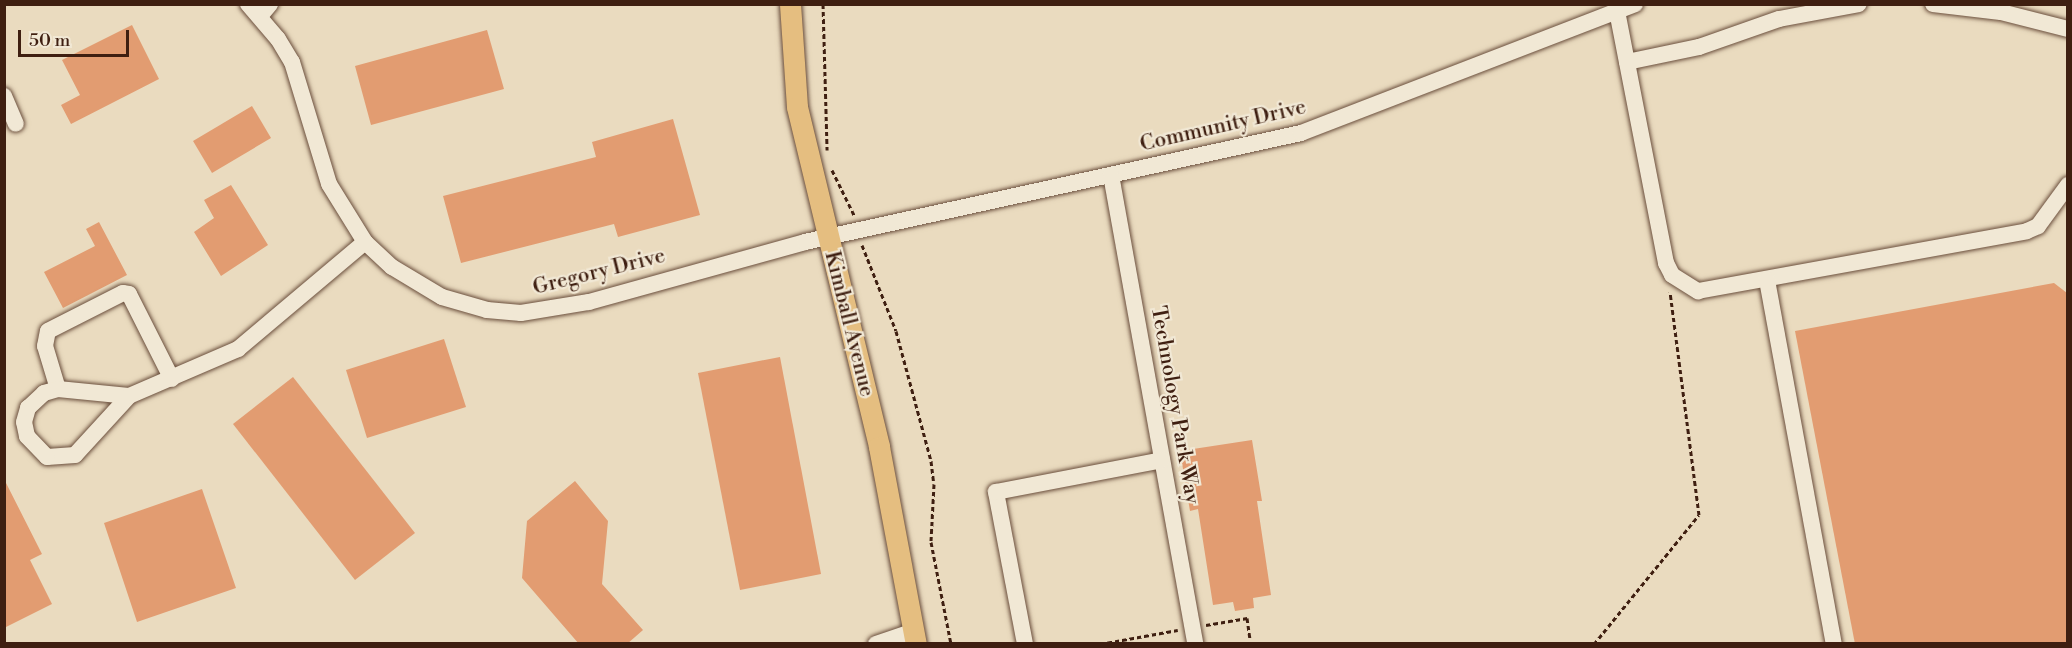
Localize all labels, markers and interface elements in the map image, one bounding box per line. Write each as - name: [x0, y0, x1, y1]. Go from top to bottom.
- scale bar: [21, 18, 132, 56]
- text: 50 m: [29, 29, 70, 52]
- street label: Community Drive: [1138, 95, 1308, 157]
- street label: Gregory Drive: [530, 243, 668, 301]
- street label: Kimball Avenue: [819, 249, 879, 399]
- street label: Technology Park Way: [1145, 304, 1205, 506]

